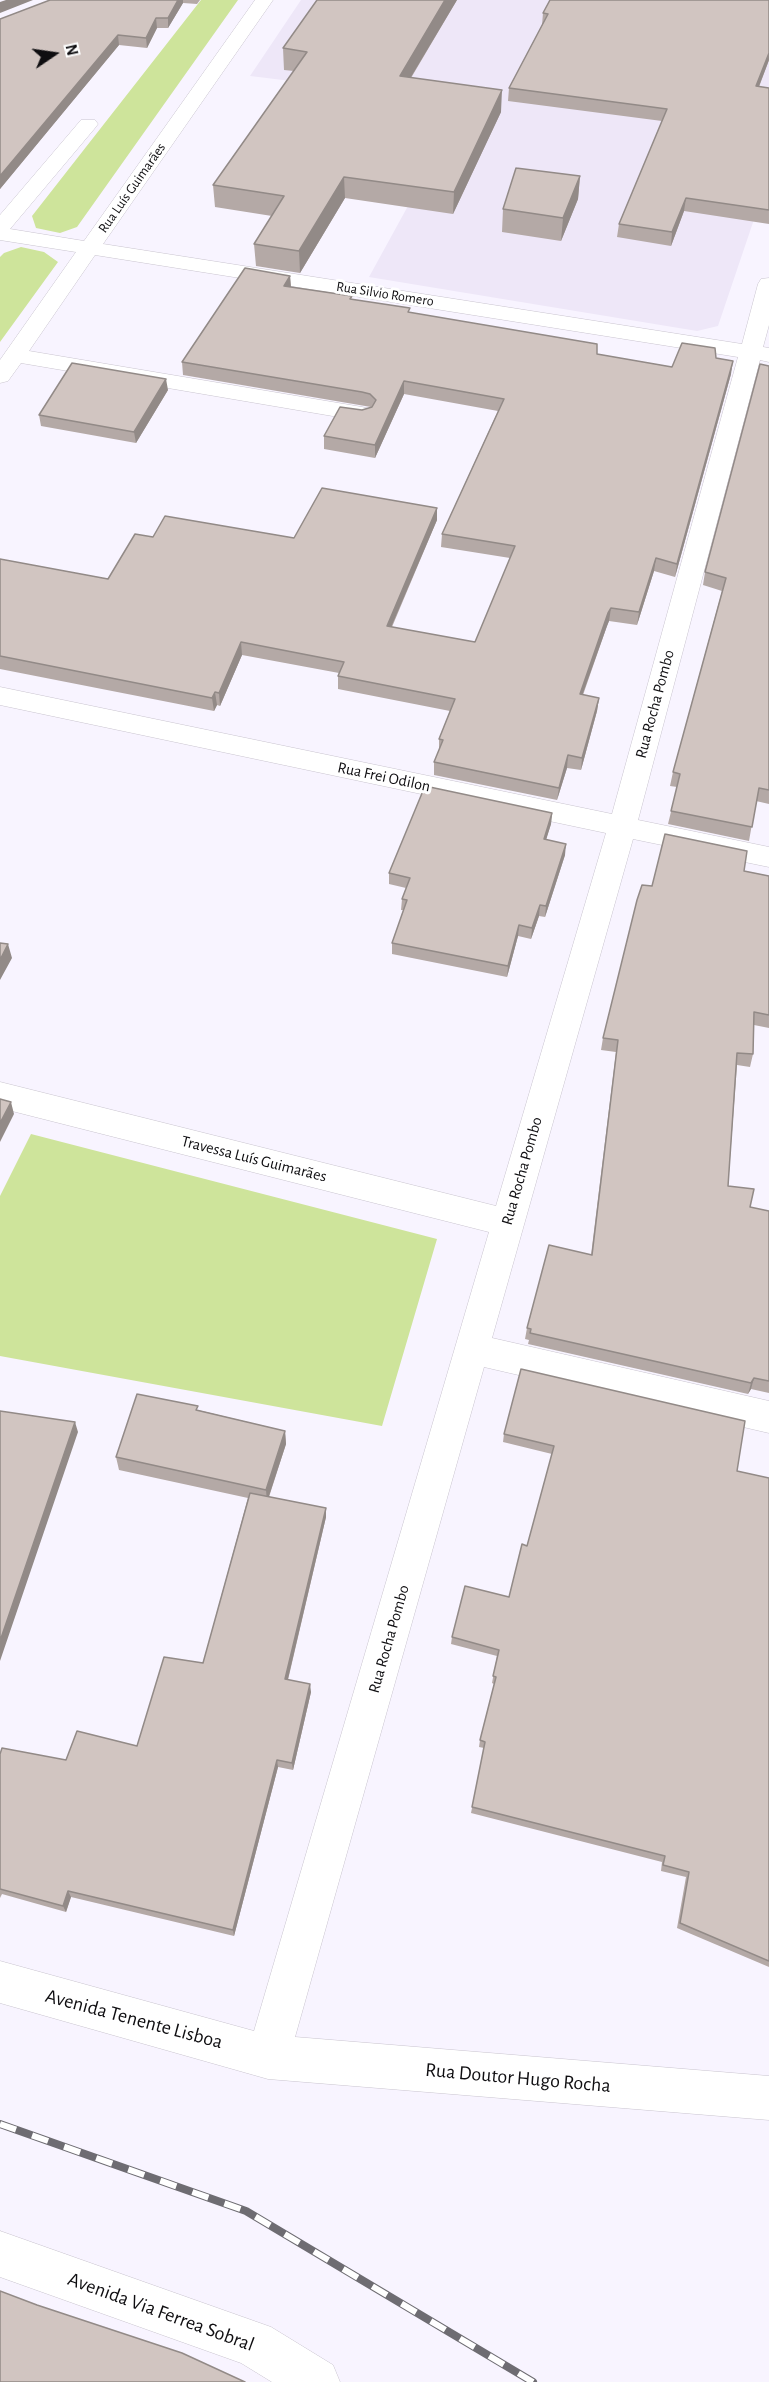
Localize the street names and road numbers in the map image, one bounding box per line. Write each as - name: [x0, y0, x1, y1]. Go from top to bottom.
- street label: Rua Luís Guimarães: [95, 140, 169, 236]
- street label: Rua Silvio Romero: [335, 278, 435, 310]
- street label: Rua Rocha Pombo: [631, 648, 679, 760]
- street label: Rua Frei Odilon: [336, 758, 432, 796]
- street label: Rua Rocha Pombo: [497, 1115, 547, 1227]
- street label: Travessa Luís Guimarães: [179, 1132, 329, 1186]
- street label: Rua Rocha Pombo: [364, 1583, 414, 1695]
- street label: Avenida Tenente Lisboa: [43, 1984, 225, 2054]
- street label: Rua Doutor Hugo Rocha: [424, 2058, 612, 2098]
- street label: Avenida Via Ferrea Sobral: [65, 2267, 257, 2357]

